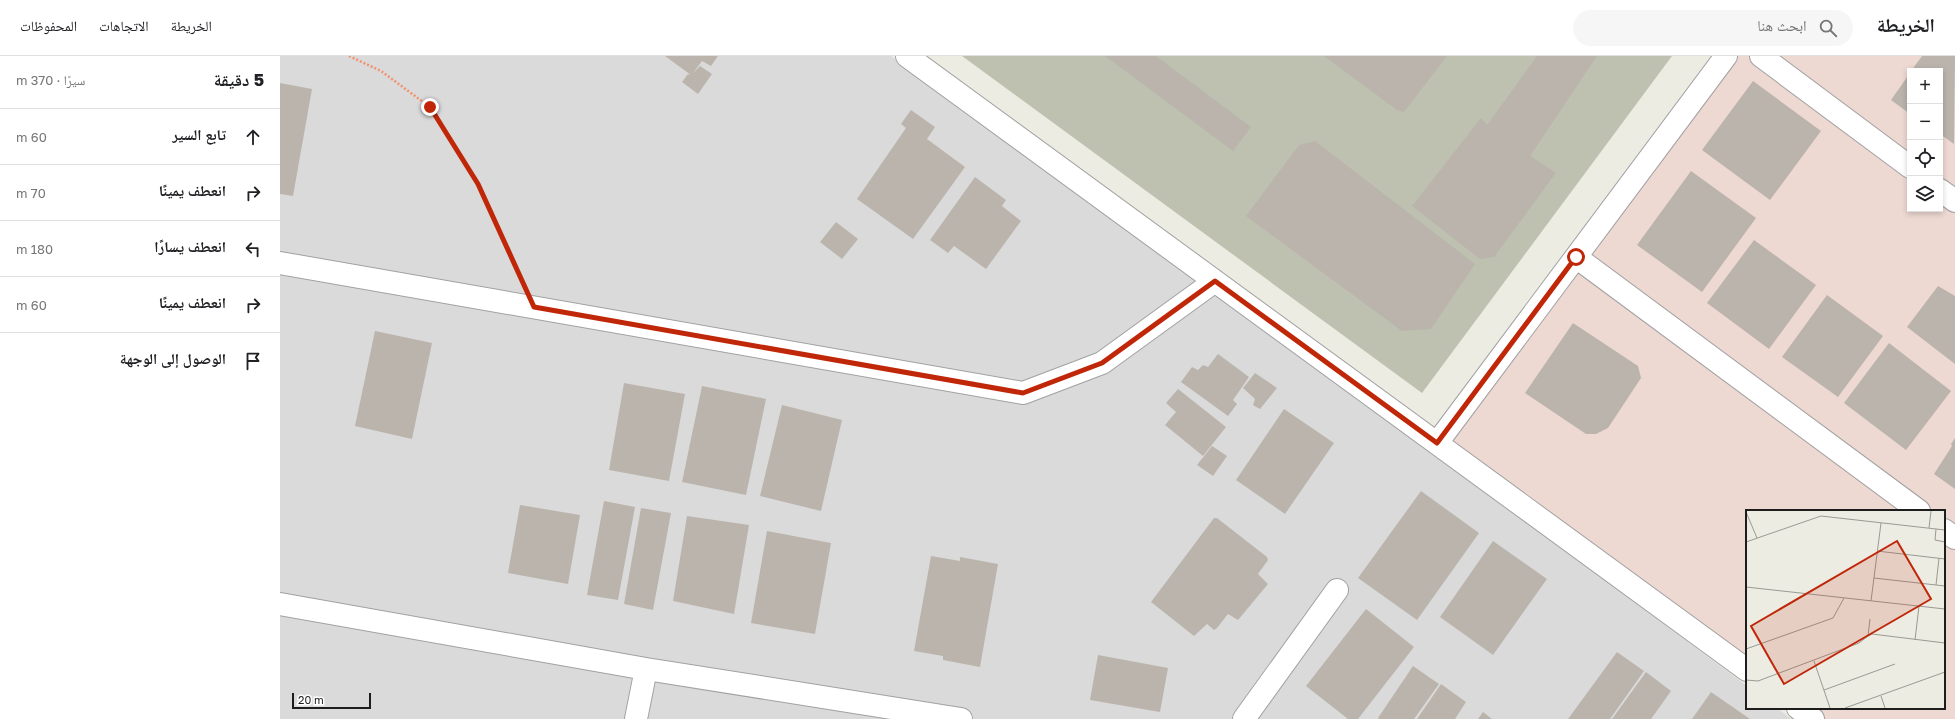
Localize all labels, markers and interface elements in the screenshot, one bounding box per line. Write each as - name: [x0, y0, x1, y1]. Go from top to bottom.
- search box: [1573, 10, 1853, 46]
- text: الخريطة: [1877, 13, 1935, 36]
- text: ابحث هنا: [1757, 16, 1807, 34]
- text: المحفوظات: [20, 17, 77, 34]
- text: الاتجاهات: [99, 17, 149, 34]
- text: الخريطة: [171, 17, 212, 34]
- icon: search: [1817, 17, 1839, 39]
- map controls: [1907, 68, 1943, 212]
- button: +: [1907, 68, 1943, 104]
- text: 5 دقيقة: [214, 69, 264, 90]
- text: سيرًا · 370 m: [16, 72, 85, 88]
- route end: [421, 98, 439, 116]
- button: −: [1907, 104, 1943, 140]
- text: تابع السير: [172, 125, 226, 143]
- icon: ahead: [242, 126, 264, 148]
- text: 60 m: [16, 129, 47, 145]
- button: locate: [1907, 140, 1943, 176]
- button: layers: [1907, 176, 1943, 212]
- text: انعطف يمينًا: [159, 181, 226, 199]
- icon: right: [242, 182, 264, 204]
- text: 70 m: [16, 185, 46, 201]
- text: انعطف يسارًا: [154, 237, 226, 255]
- icon: left: [242, 238, 264, 260]
- text: 180 m: [16, 241, 53, 257]
- route start: [1567, 248, 1585, 266]
- text: انعطف يمينًا: [159, 293, 226, 311]
- icon: right: [242, 294, 264, 316]
- text: 60 m: [16, 297, 47, 313]
- text: الوصول إلى الوجهة: [120, 349, 226, 367]
- icon: arrive: [242, 350, 264, 372]
- inset map: [1746, 510, 1945, 709]
- scale bar: [292, 691, 371, 710]
- text: 20 m: [298, 693, 324, 706]

